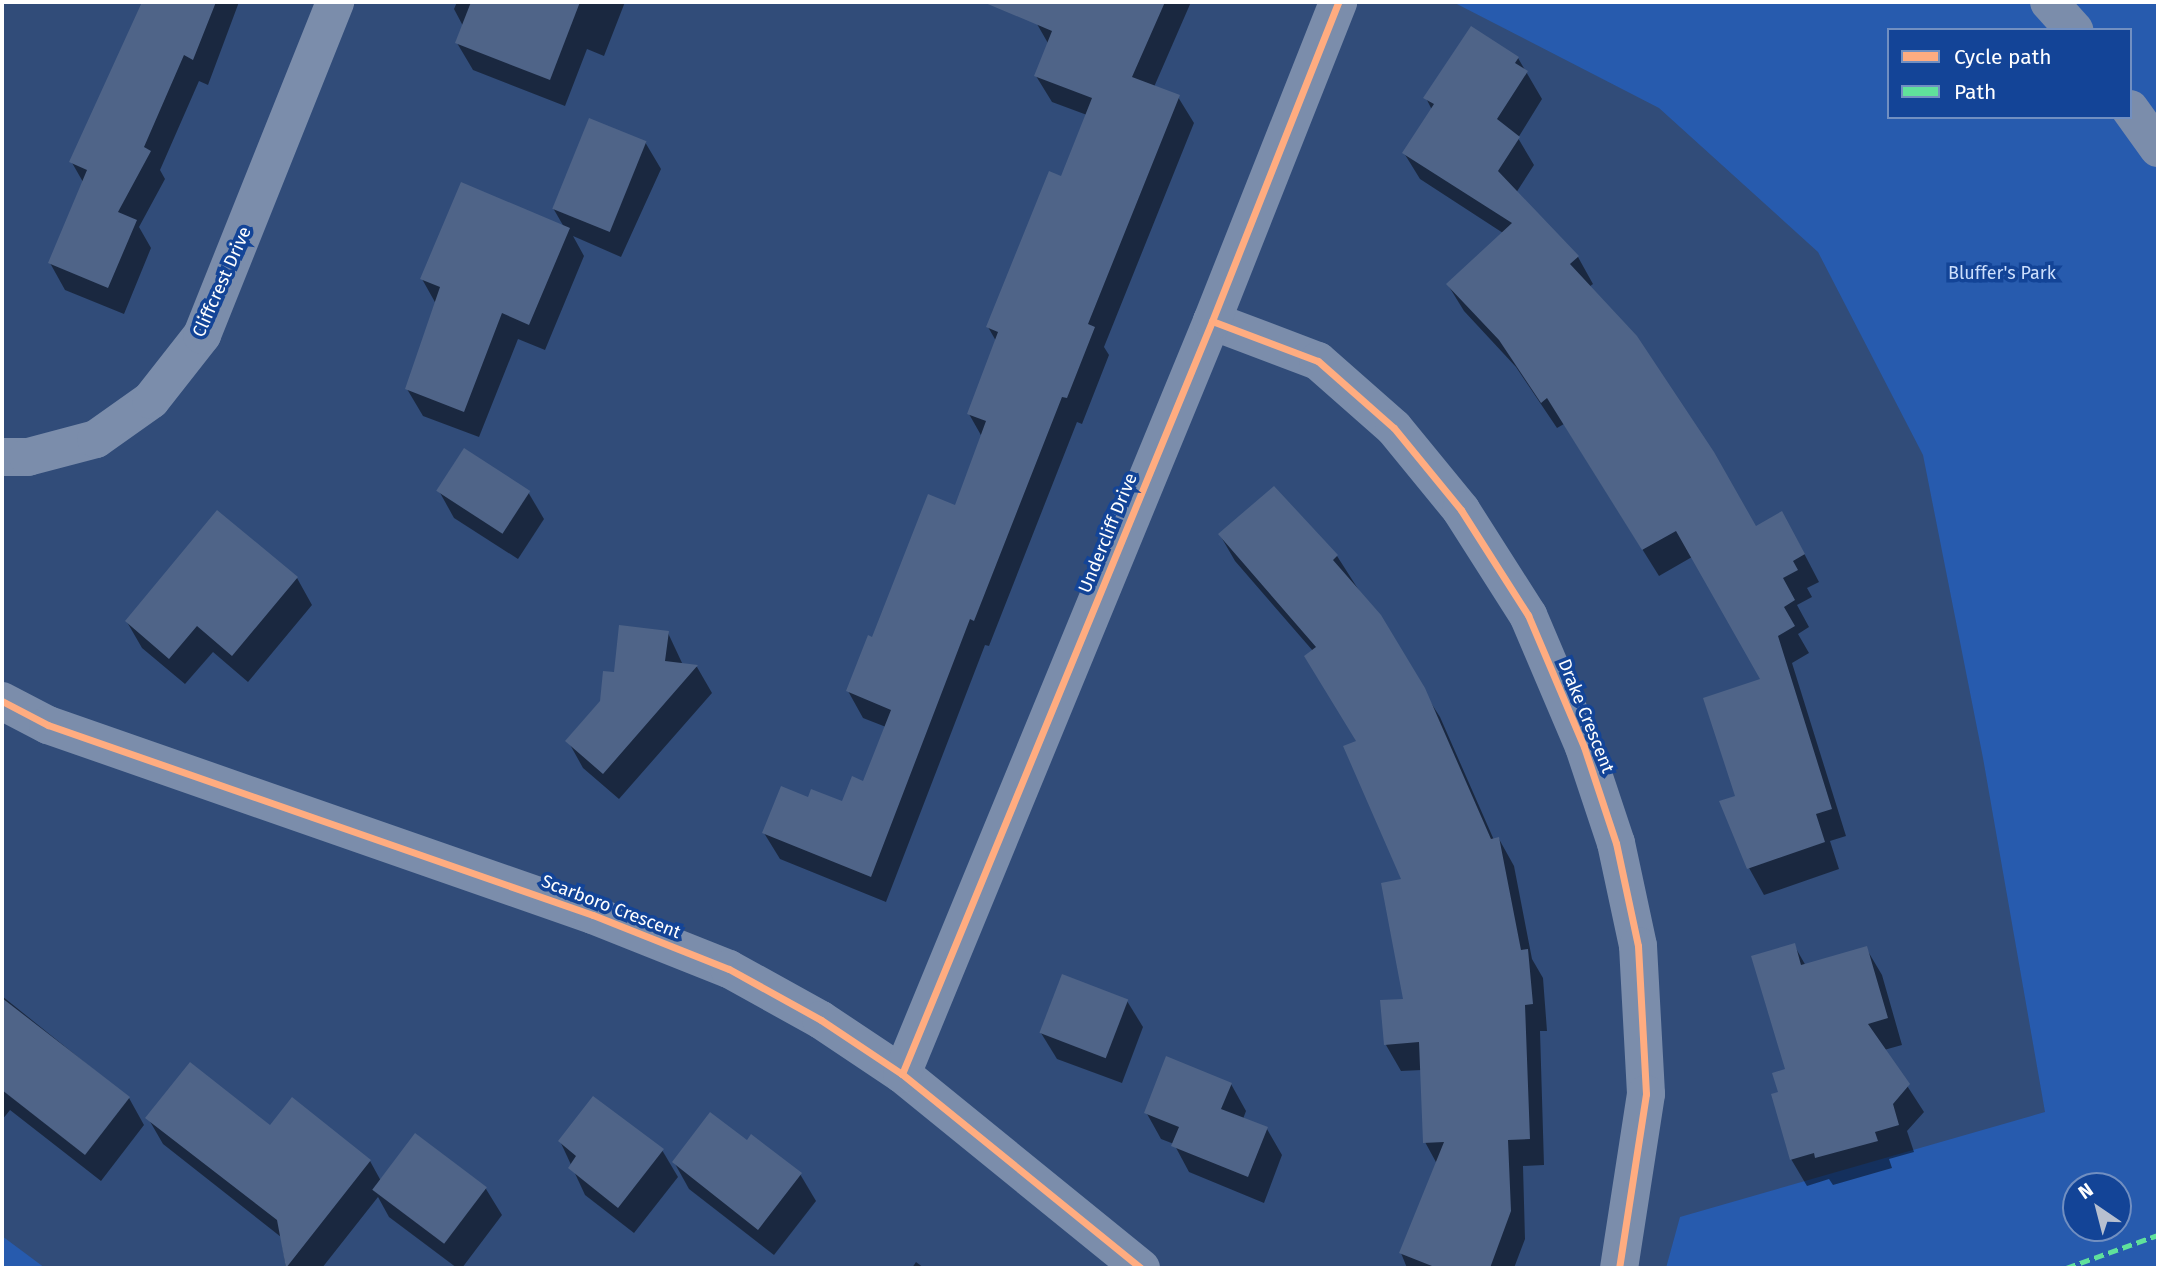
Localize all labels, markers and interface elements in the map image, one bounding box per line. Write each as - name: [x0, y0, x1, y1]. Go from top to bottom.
- legend: [1887, 28, 2132, 119]
- text: Cycle path: [1954, 44, 2052, 70]
- text: Path: [1954, 79, 1996, 105]
- street label: Cliffcrest Drive: [188, 223, 256, 341]
- park label: Bluffer's Park: [1948, 262, 2056, 284]
- street label: Undercliff Drive: [1074, 470, 1142, 596]
- street label: Drake Crescent: [1553, 656, 1619, 776]
- street label: Scarboro Crescent: [538, 871, 684, 943]
- north arrow: [2062, 1172, 2132, 1242]
- text: N: [2074, 1178, 2098, 1204]

